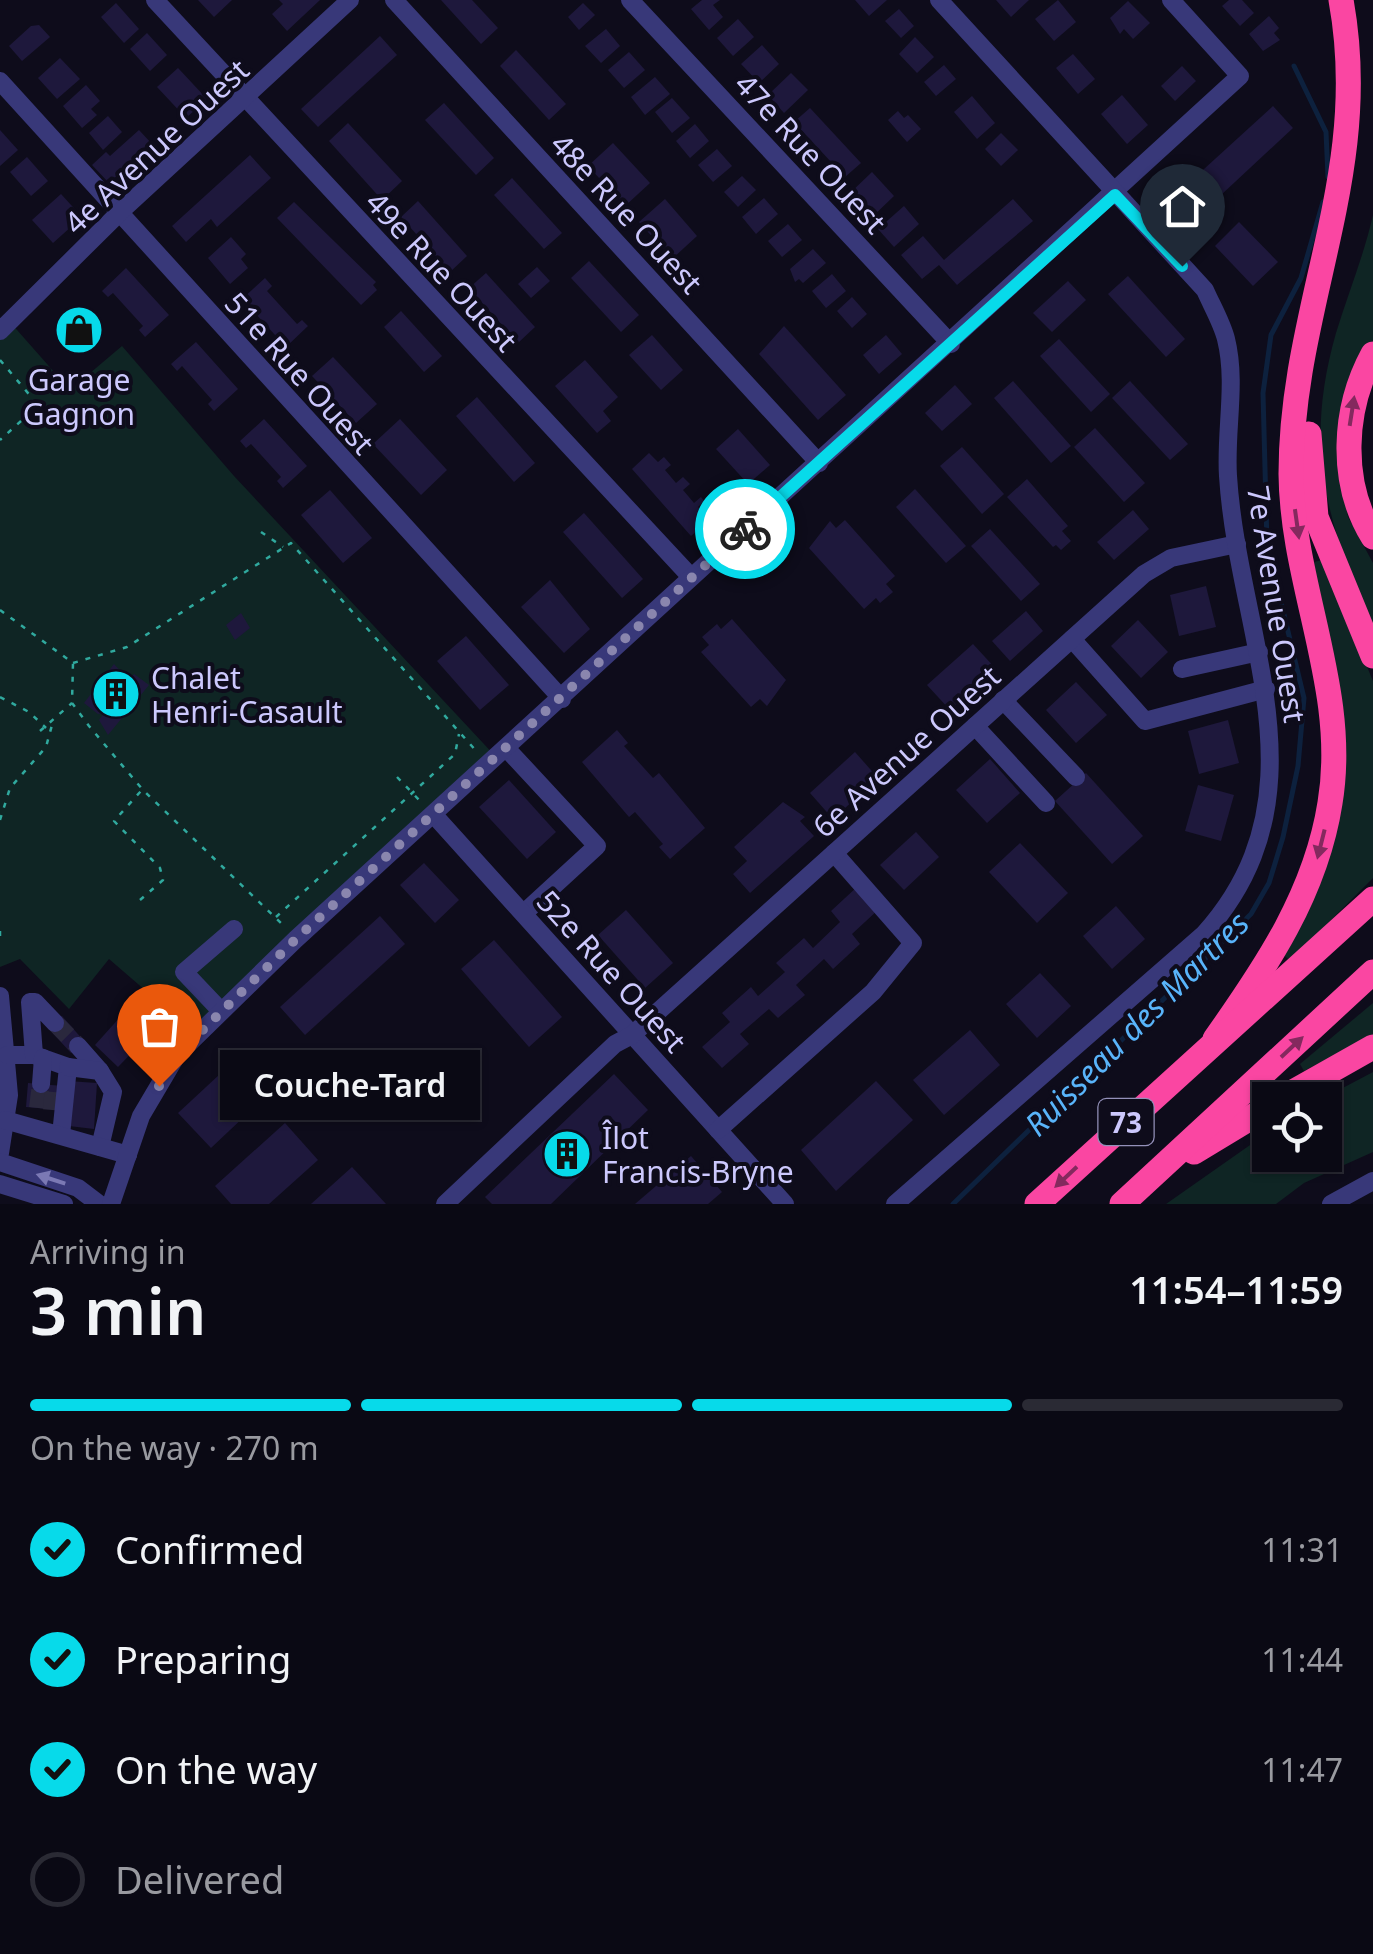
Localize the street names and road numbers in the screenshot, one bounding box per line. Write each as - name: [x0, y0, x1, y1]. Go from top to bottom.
- street label: 4e Avenue Ouest: [55, 49, 258, 243]
- street label: 47e Rue Ouest: [726, 64, 896, 242]
- street label: 48e Rue Ouest: [542, 124, 712, 302]
- street label: 49e Rue Ouest: [357, 182, 527, 360]
- street label: 51e Rue Ouest: [216, 283, 384, 463]
- street label: 7e Avenue Ouest: [1238, 483, 1316, 725]
- street label: 6e Avenue Ouest: [803, 656, 1009, 846]
- street label: 52e Rue Ouest: [528, 881, 696, 1061]
- road number: 73: [1098, 1099, 1154, 1145]

